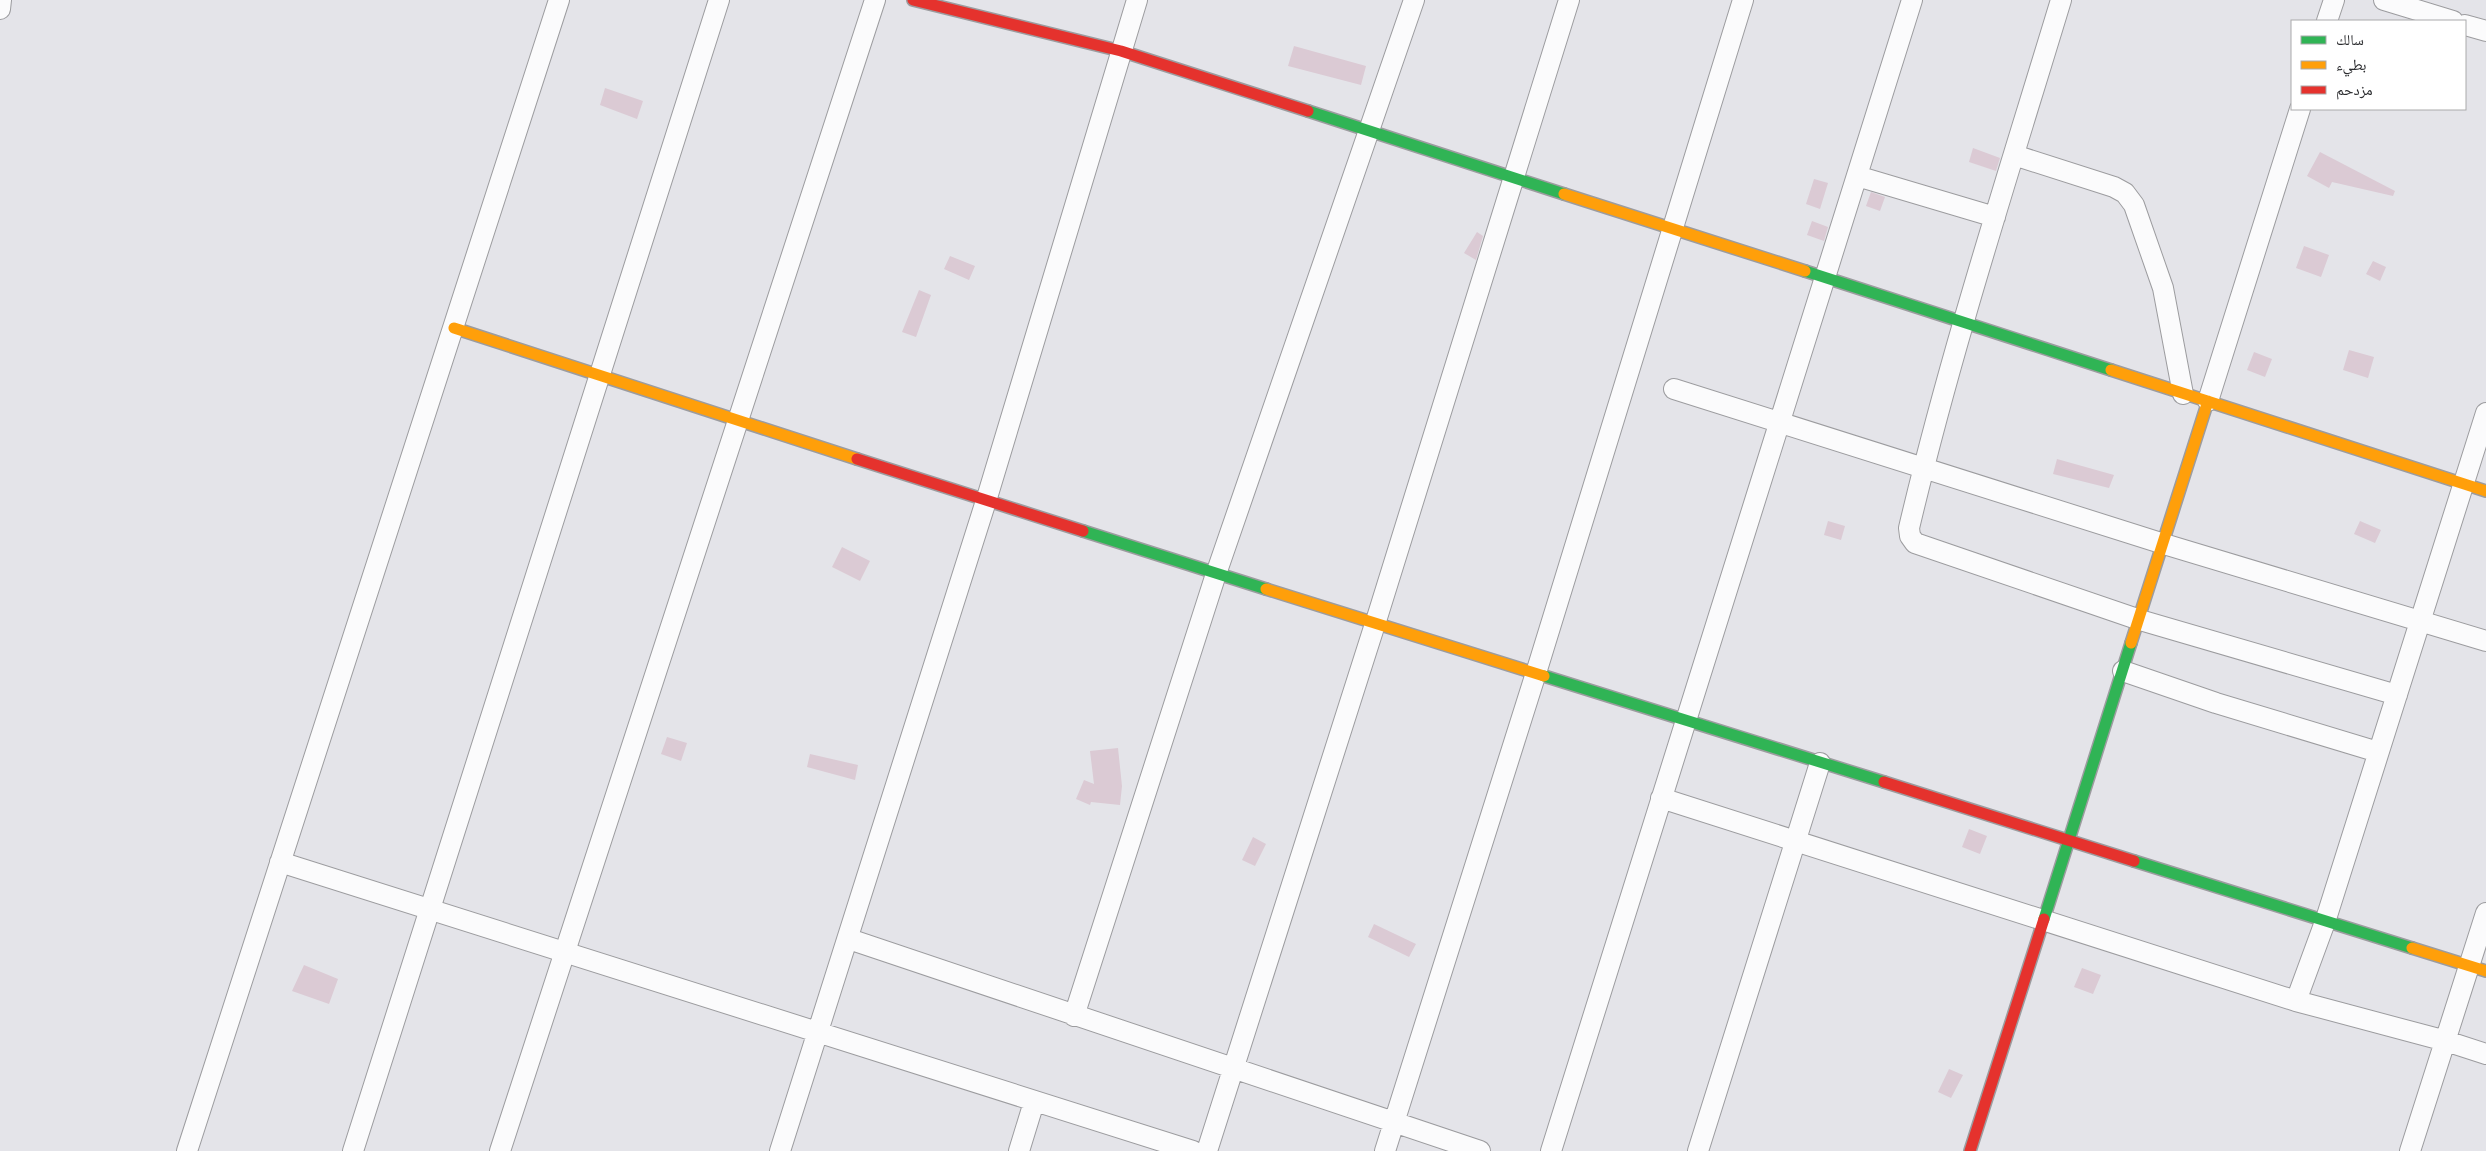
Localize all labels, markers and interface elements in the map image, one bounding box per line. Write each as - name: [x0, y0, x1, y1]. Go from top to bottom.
- legend: [2291, 20, 2466, 110]
- text: سالك: [2336, 31, 2364, 49]
- text: بطيء: [2336, 56, 2366, 77]
- text: مزدحم: [2336, 81, 2373, 100]

